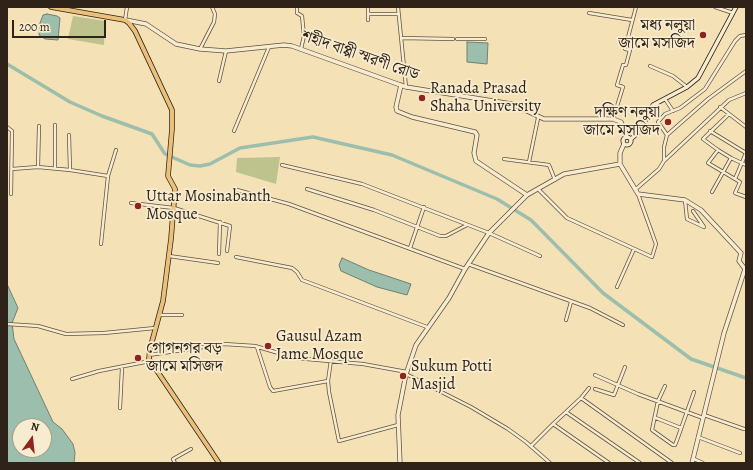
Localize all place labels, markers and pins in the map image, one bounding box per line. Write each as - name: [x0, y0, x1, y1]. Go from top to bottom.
- place label: মধ্য নলুয়া জামে মসজিদ: [618, 16, 695, 54]
- marker: মধ্য নলুয়া জামে মসজিদ: [698, 30, 708, 40]
- place label: Ranada Prasad Shaha University: [430, 79, 541, 117]
- marker: Ranada Prasad Shaha University: [417, 93, 427, 103]
- place label: দক্ষিণ নলুয়া জামে মসজিদ: [583, 103, 660, 141]
- marker: দক্ষিণ নলুয়া জামে মসজিদ: [663, 117, 673, 127]
- place label: Uttar Mosinabanth Mosque: [146, 187, 271, 225]
- marker: Uttar Mosinabanth Mosque: [133, 201, 143, 211]
- place label: Gausul Azam Jame Mosque: [276, 327, 364, 365]
- place label: গোগনগর বড় জামে মসিজদ: [146, 339, 223, 377]
- marker: Gausul Azam Jame Mosque: [263, 341, 273, 351]
- marker: গোগনগর বড় জামে মসিজদ: [133, 353, 143, 363]
- place label: Sukum Potti Masjid: [411, 357, 492, 395]
- marker: Sukum Potti Masjid: [398, 371, 408, 381]

